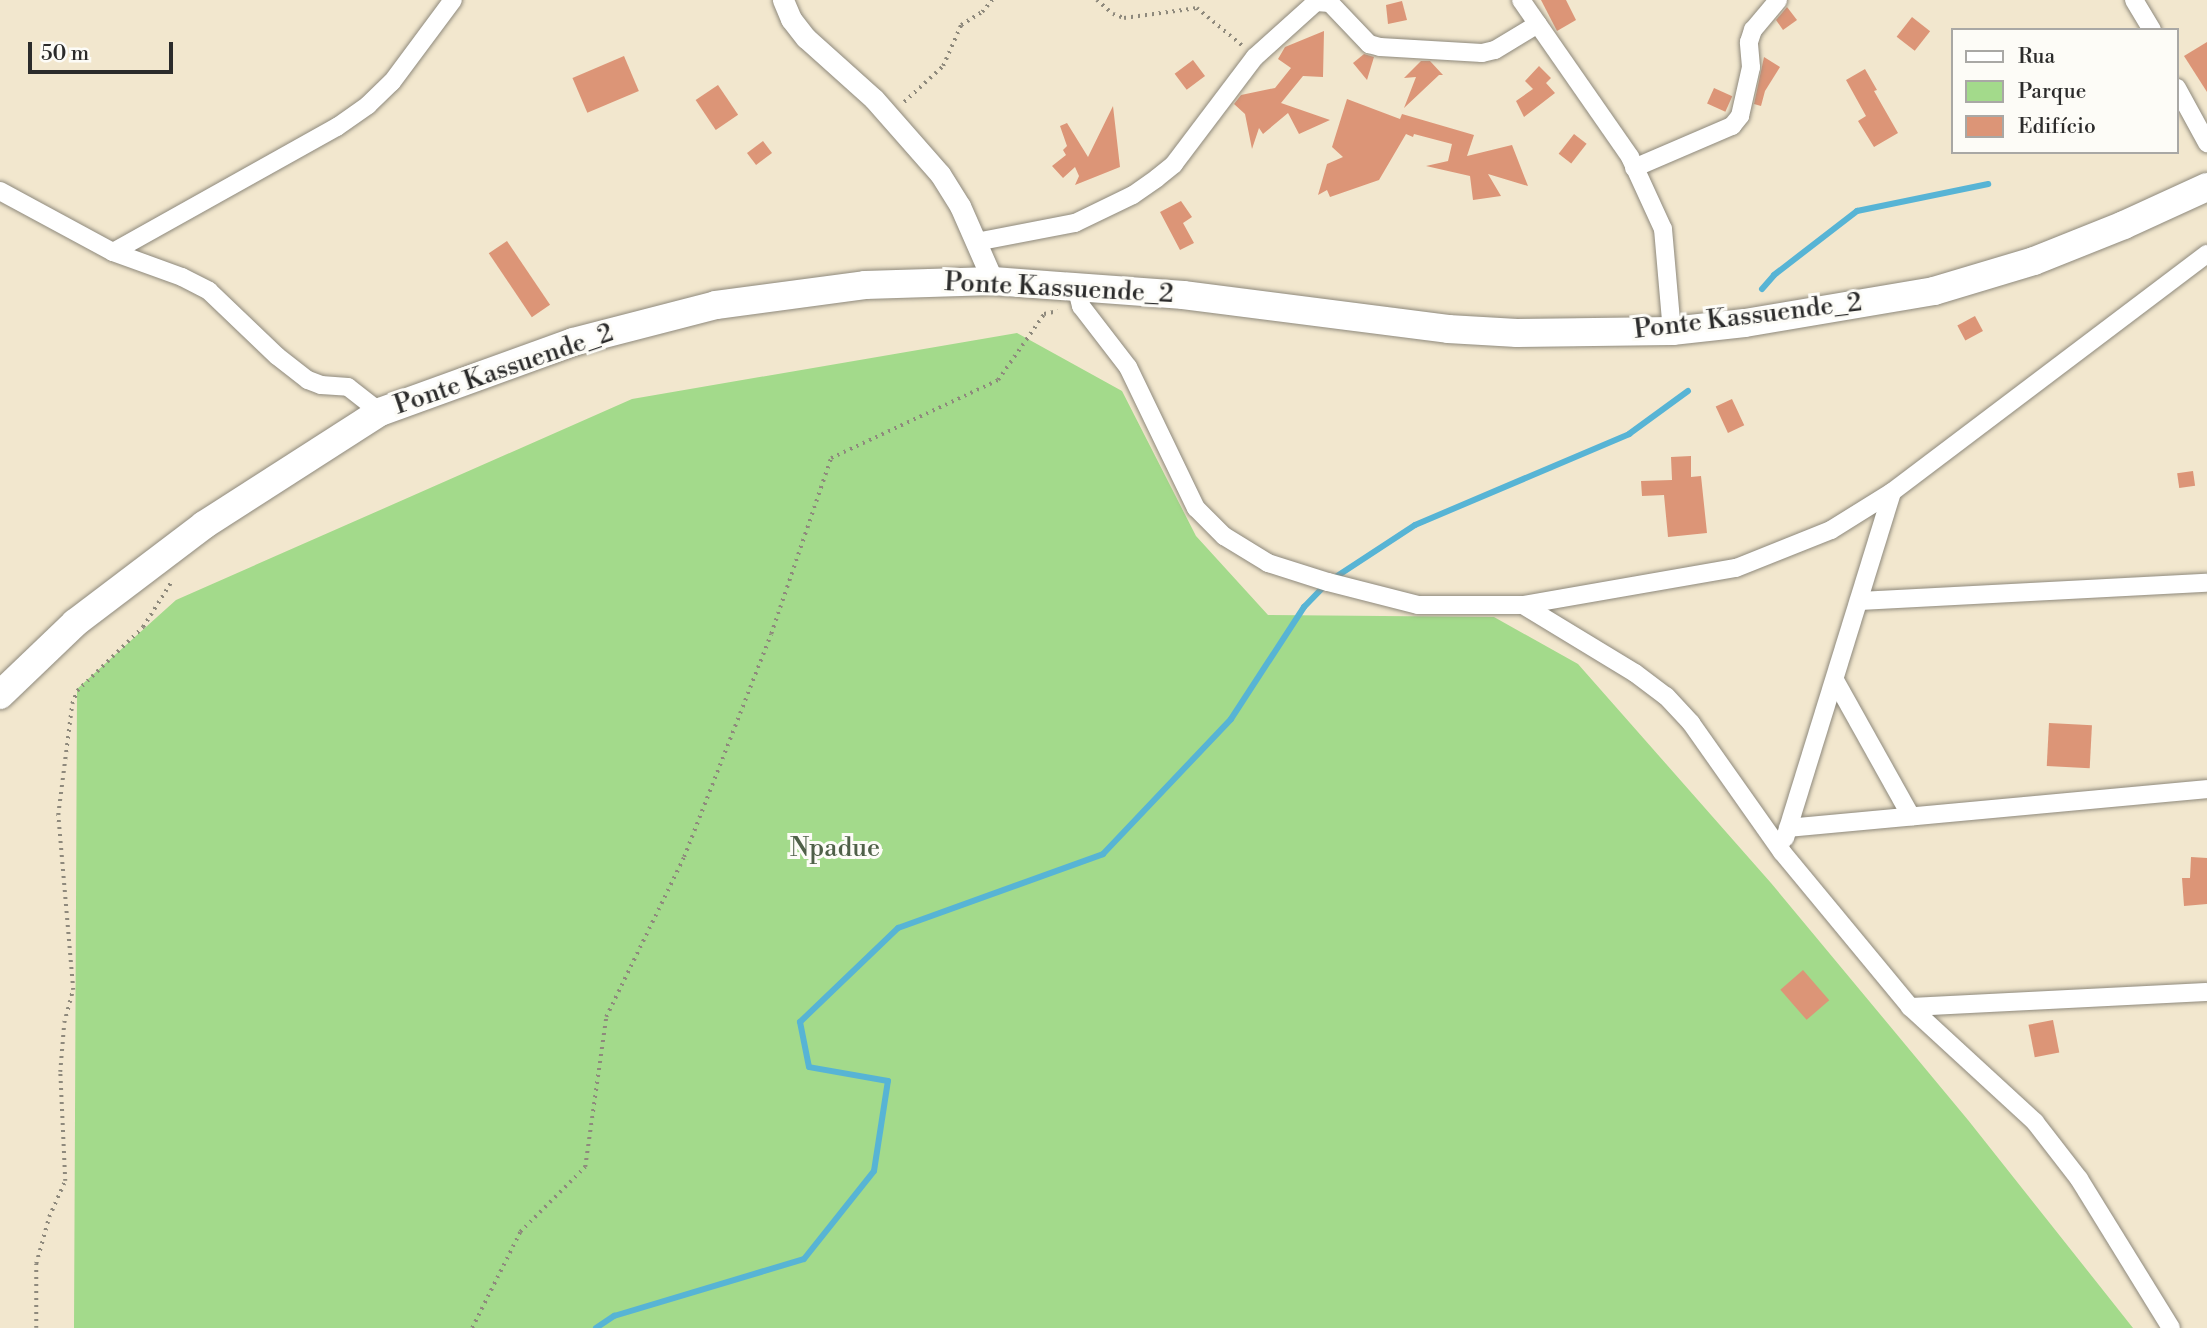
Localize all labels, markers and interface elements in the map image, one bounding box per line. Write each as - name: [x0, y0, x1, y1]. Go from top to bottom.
- scale bar: [32, 28, 177, 72]
- legend: [1952, 28, 2179, 154]
- text: 50 m: [41, 41, 89, 67]
- text: Rua: [2018, 44, 2055, 70]
- text: Parque: [2018, 79, 2086, 105]
- text: Edifício: [2018, 114, 2096, 140]
- street label: Ponte Kassuende_2: [943, 267, 1175, 311]
- street label: Ponte Kassuende_2: [1632, 288, 1864, 346]
- street label: Ponte Kassuende_2: [390, 318, 618, 422]
- park label: Npadue: [790, 833, 880, 865]

